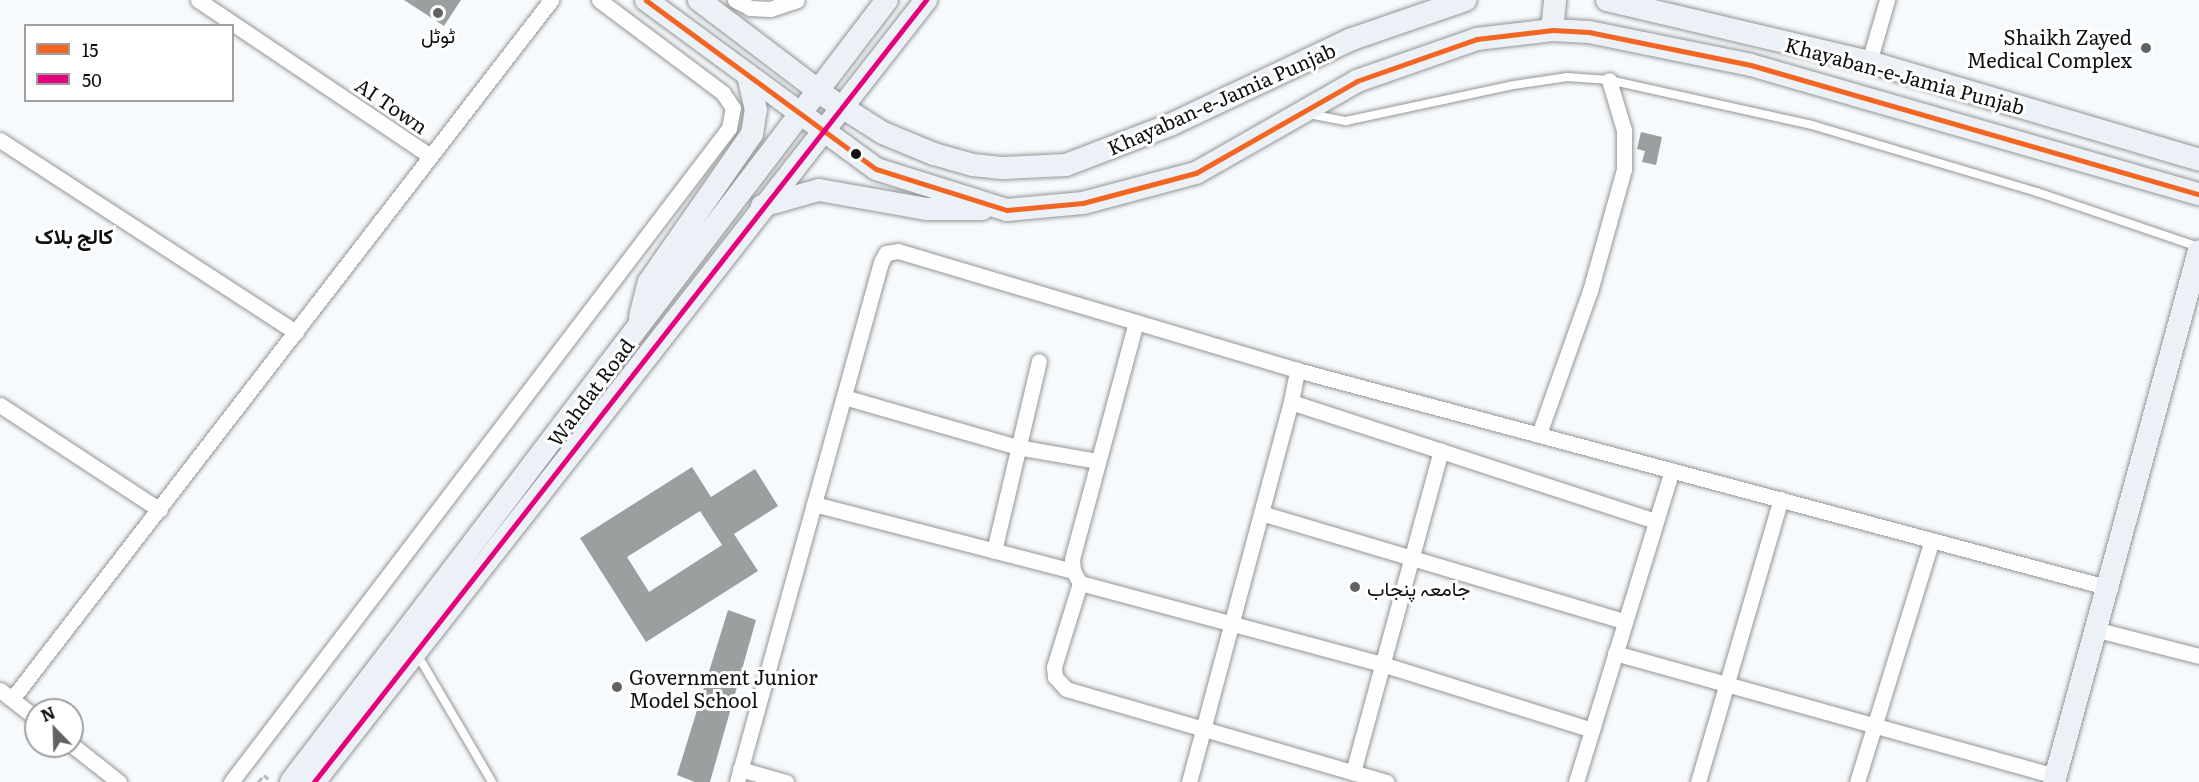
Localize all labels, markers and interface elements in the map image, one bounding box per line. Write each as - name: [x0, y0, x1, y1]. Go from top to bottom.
- marker: ٹوٹل: [431, 6, 445, 20]
- place label: ٹوٹل: [421, 22, 455, 46]
- legend: [24, 24, 234, 102]
- place label: Shaikh Zayed Medical Complex: [1967, 24, 2132, 71]
- street label: Khayaban-e-Jamia Punjab: [1783, 31, 2027, 119]
- text: 15: [82, 36, 98, 63]
- street label: Khayaban-e-Jamia Punjab: [1103, 37, 1339, 159]
- marker: Shaikh Zayed Medical Complex: [2137, 39, 2155, 57]
- text: 50: [82, 66, 102, 93]
- street label: AI Town: [351, 72, 433, 138]
- unlabelled marker: [850, 148, 862, 160]
- district label: کالج بلاک: [35, 222, 113, 248]
- street label: Wahdat Road: [542, 333, 638, 451]
- place label: جامعہ پنجاب: [1367, 575, 1470, 599]
- marker: جامعہ پنجاب: [1348, 580, 1362, 594]
- place label: Government Junior Model School: [629, 664, 818, 711]
- marker: Government Junior Model School: [610, 680, 624, 694]
- north arrow: [24, 698, 84, 758]
- text: N: [37, 700, 59, 727]

